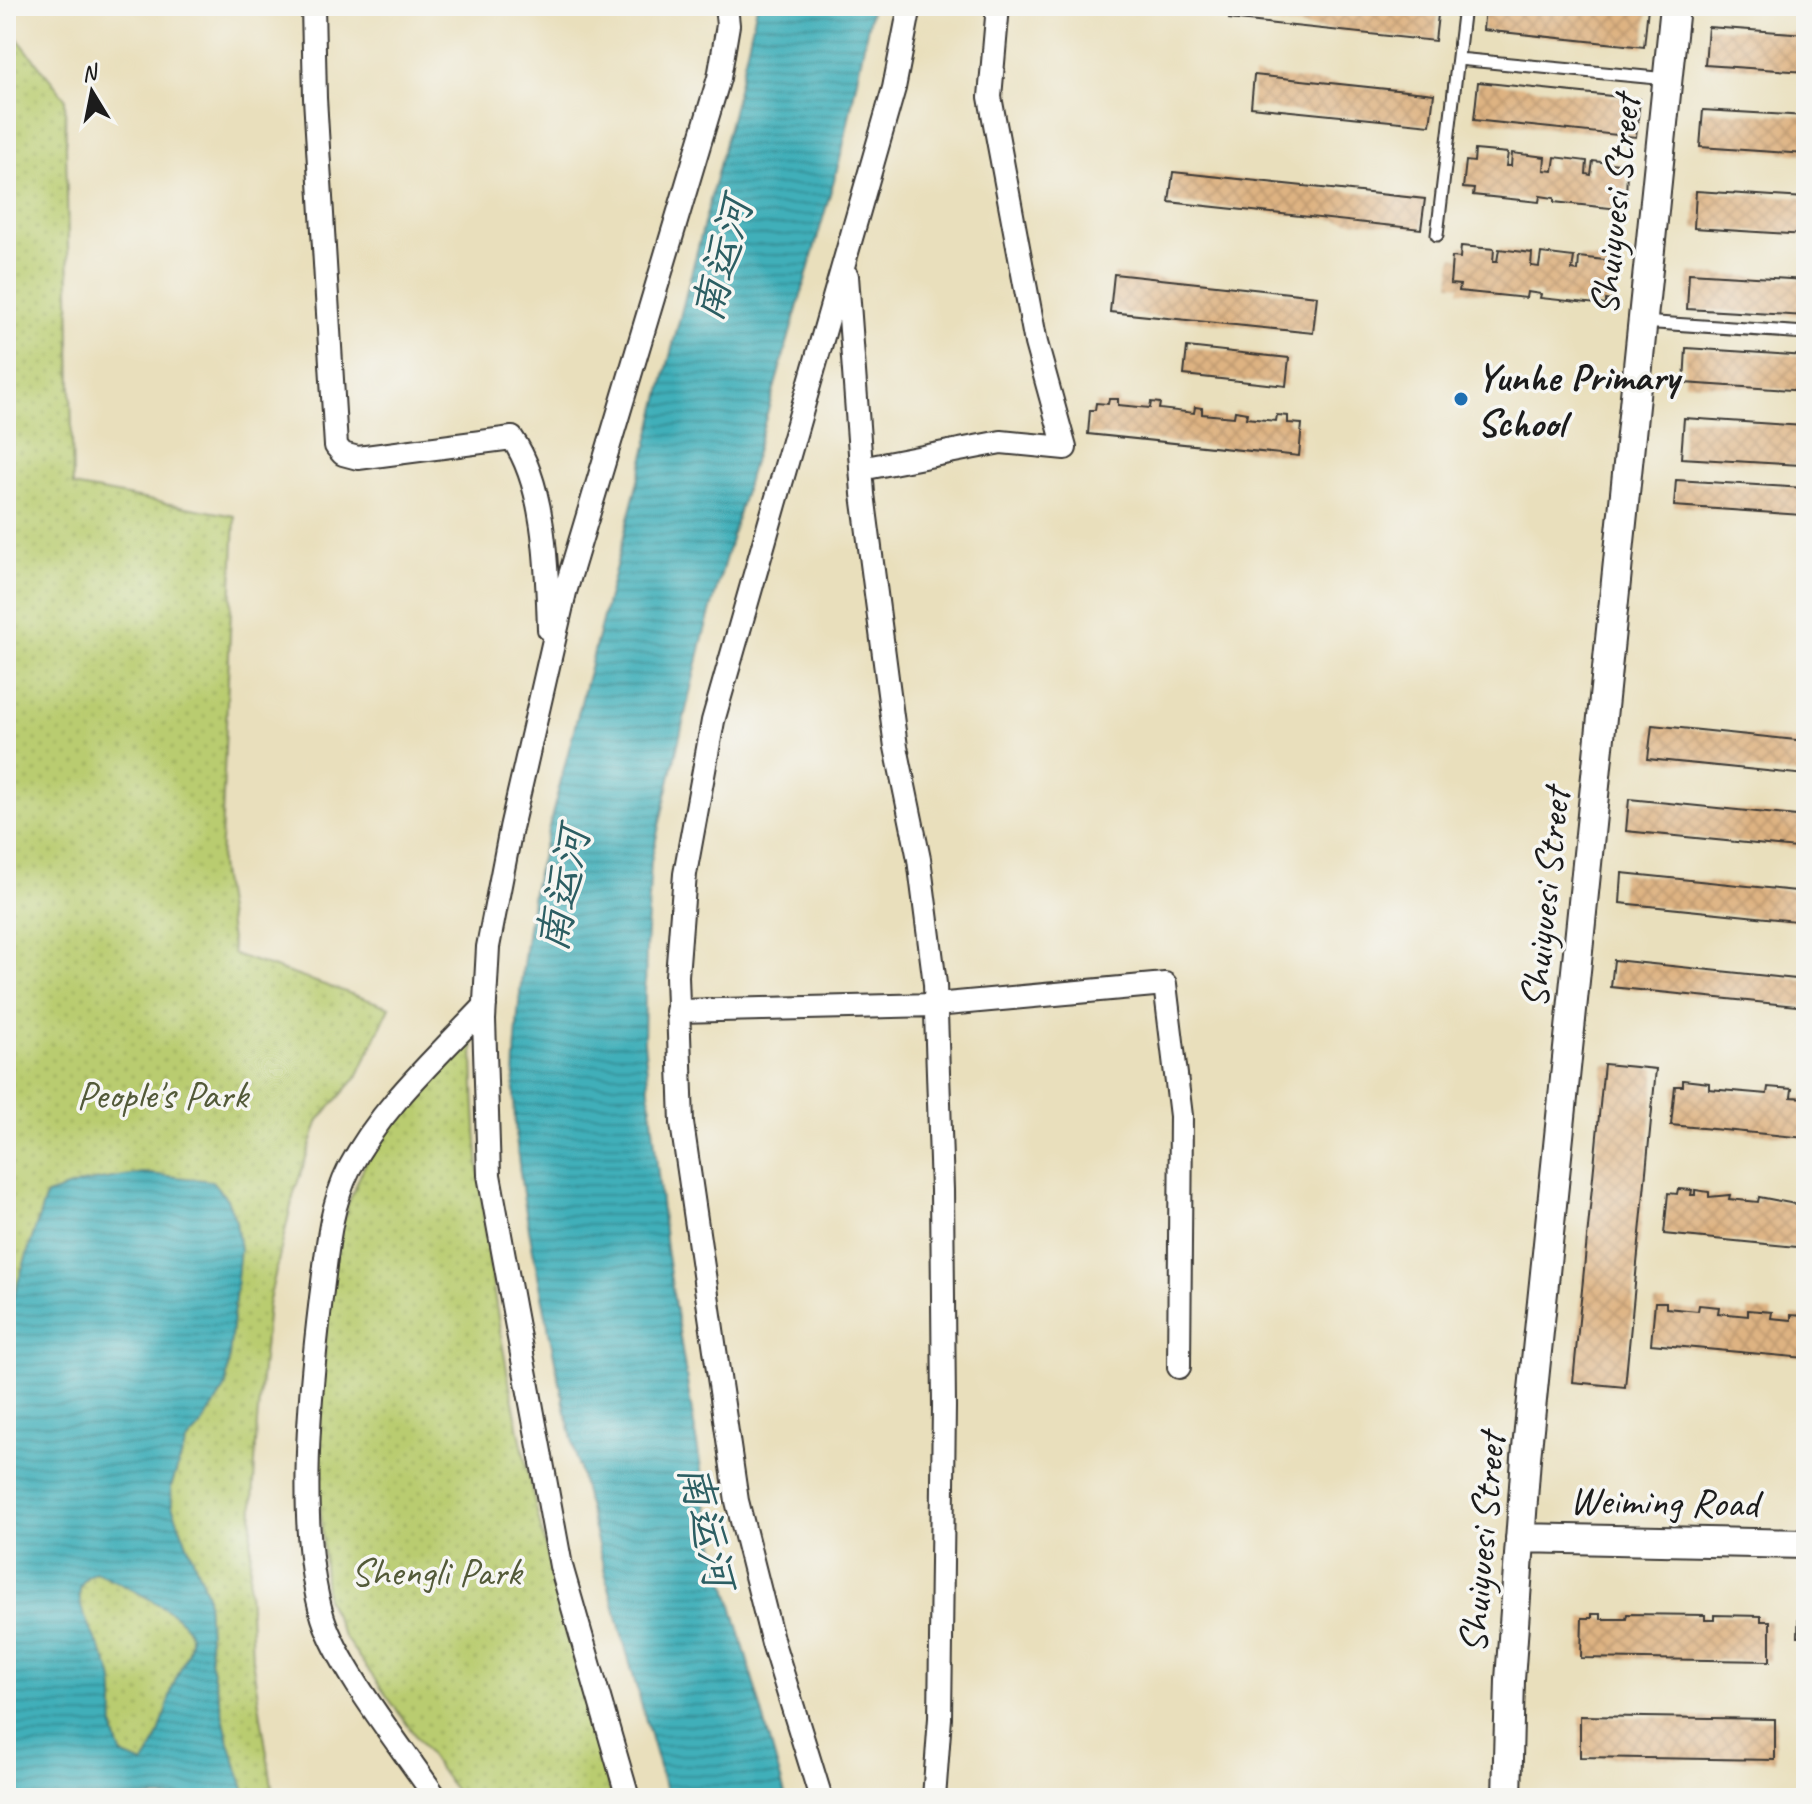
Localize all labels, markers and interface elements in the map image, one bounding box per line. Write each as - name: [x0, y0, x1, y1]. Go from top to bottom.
- north arrow: [52, 52, 132, 132]
- text: N: [80, 58, 101, 88]
- street label: Shuiyuesi Street: [1579, 87, 1652, 317]
- water label: 南运河: [681, 186, 766, 327]
- place label: Yunhe Primary School: [1477, 352, 1683, 448]
- marker: Yunhe Primary School: [1452, 390, 1470, 408]
- street label: Shuiyuesi Street: [1509, 780, 1582, 1010]
- water label: 南运河: [525, 817, 603, 956]
- park label: People's Park: [76, 1070, 250, 1120]
- street label: Shuiyuesi Street: [1447, 1425, 1517, 1655]
- water label: 南运河: [667, 1459, 748, 1600]
- street label: Weiming Road: [1569, 1475, 1765, 1529]
- park label: Shengli Park: [351, 1547, 524, 1597]

